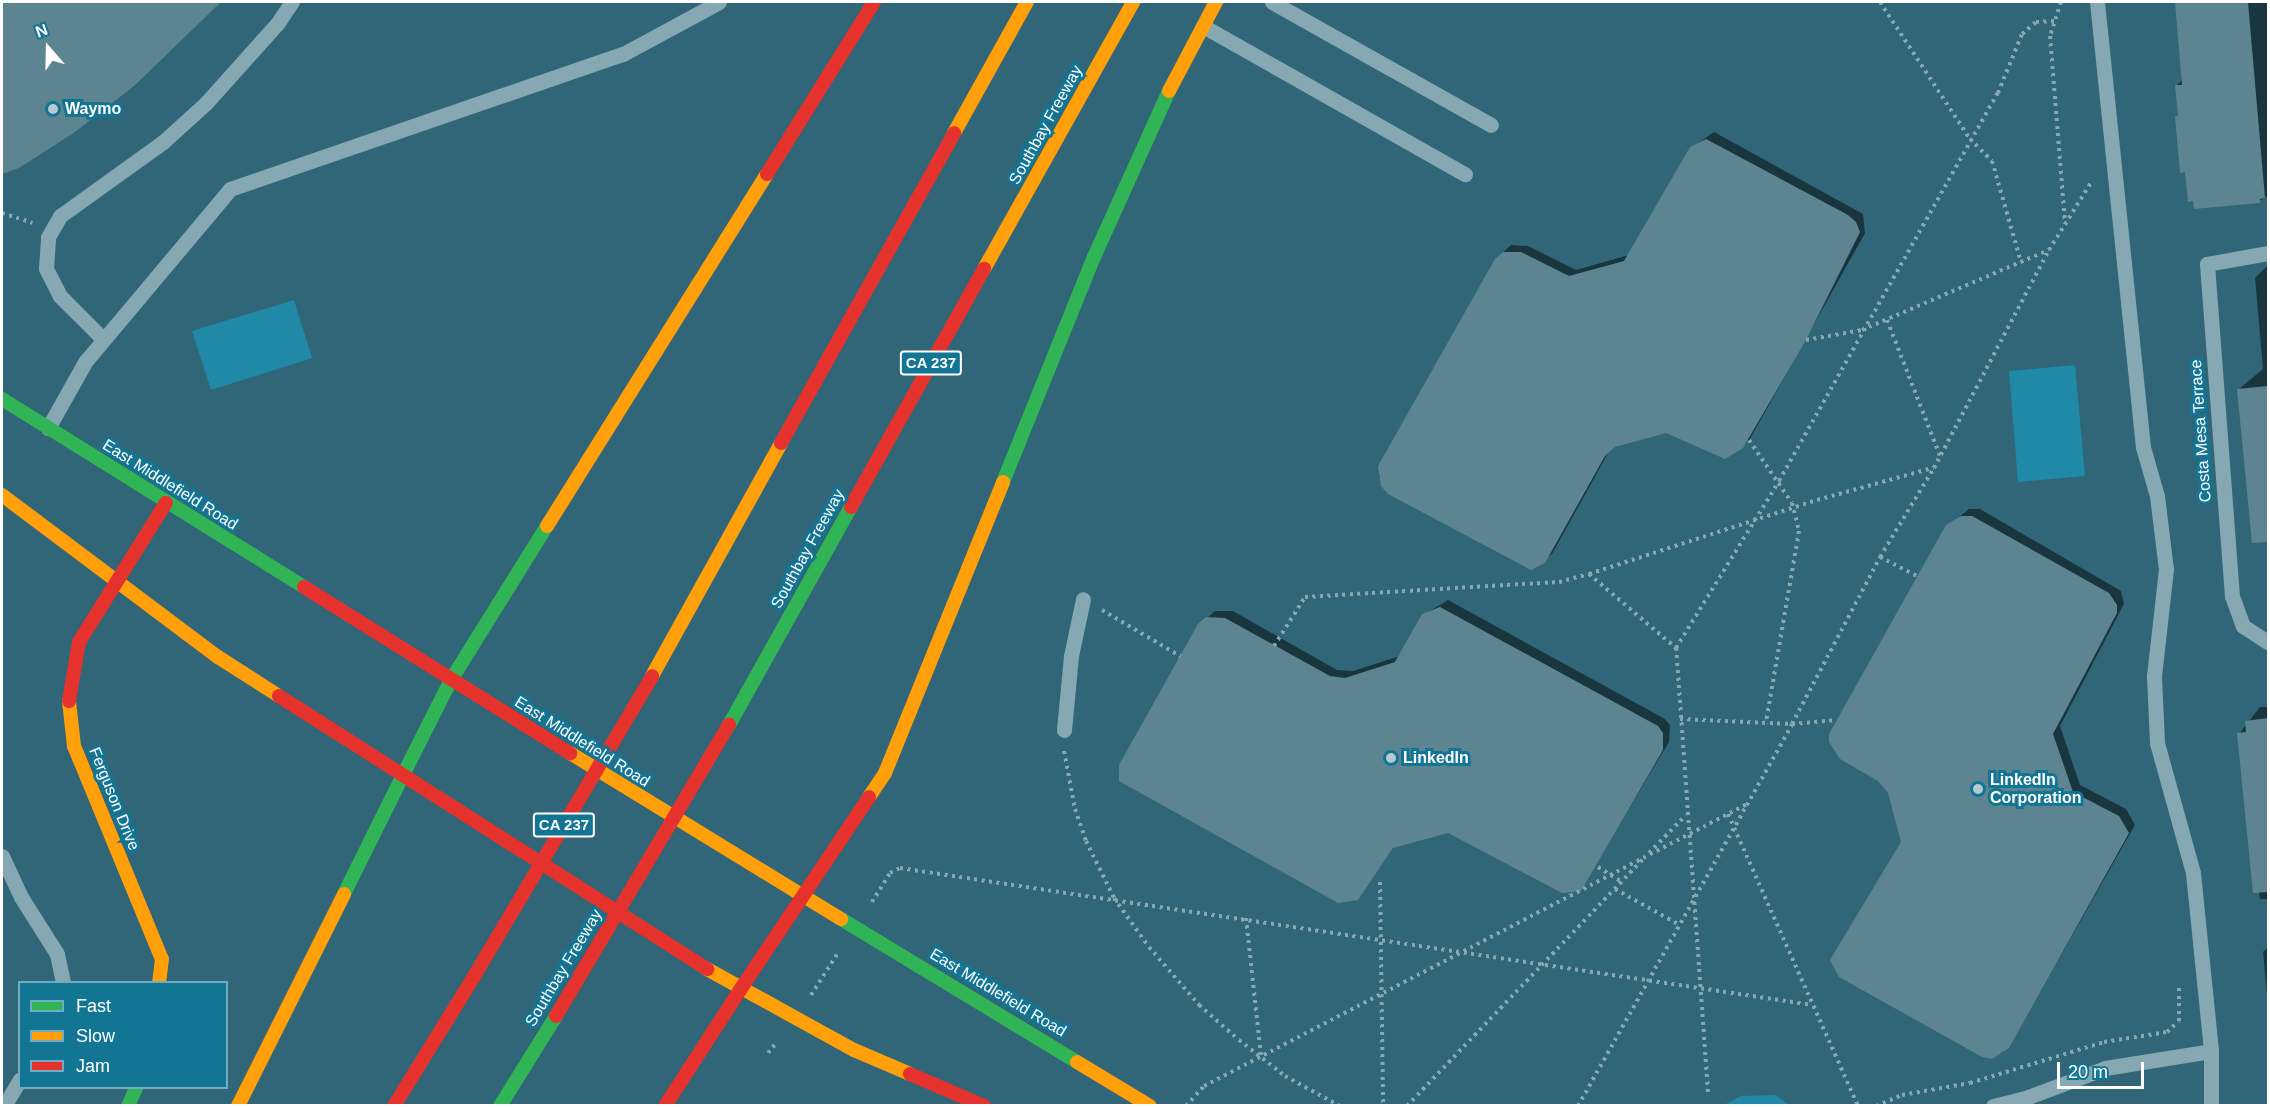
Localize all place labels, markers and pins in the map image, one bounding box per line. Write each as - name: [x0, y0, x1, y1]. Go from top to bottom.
- place label: Waymo: [65, 99, 121, 119]
- marker: Waymo: [46, 102, 60, 116]
- place label: LinkedIn: [1403, 748, 1469, 768]
- marker: LinkedIn: [1384, 751, 1398, 765]
- place label: LinkedIn Corporation: [1990, 770, 2082, 808]
- marker: LinkedIn Corporation: [1971, 782, 1985, 796]

